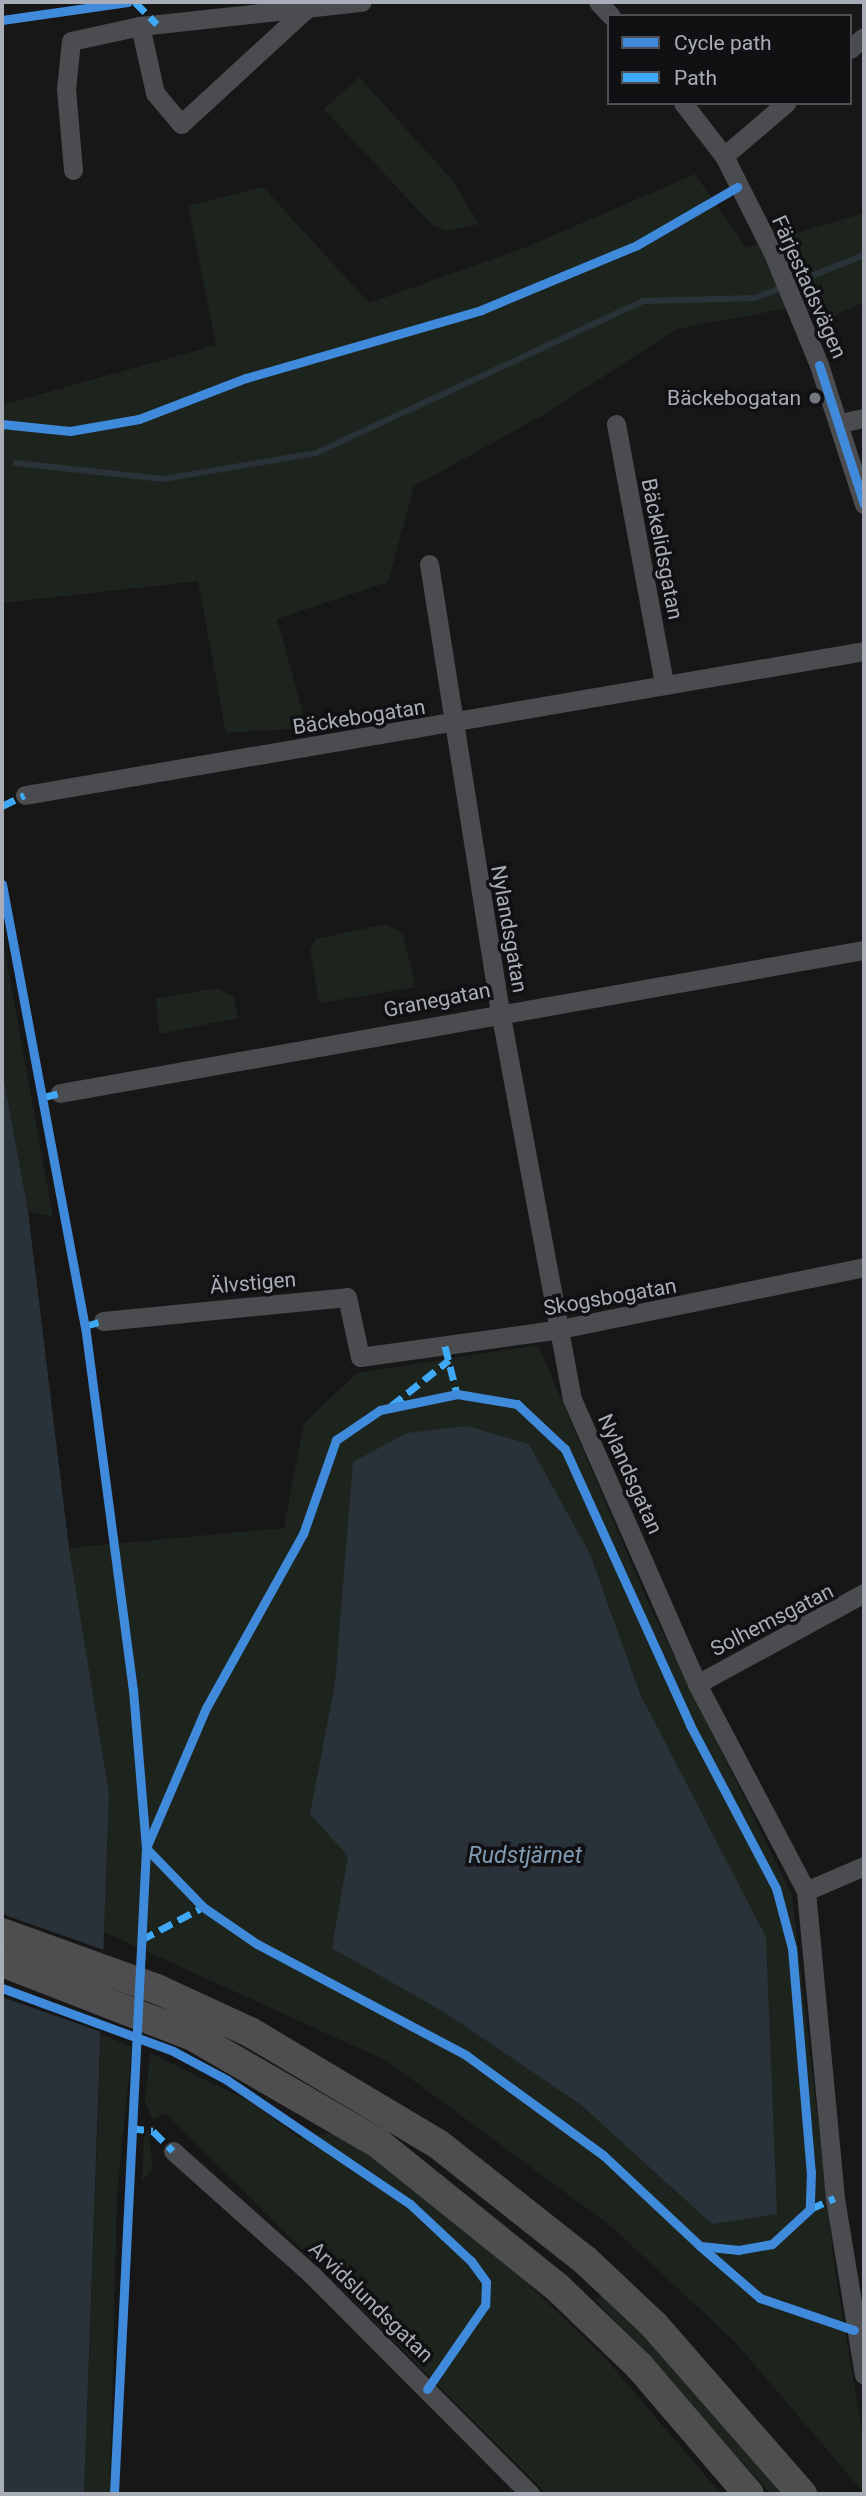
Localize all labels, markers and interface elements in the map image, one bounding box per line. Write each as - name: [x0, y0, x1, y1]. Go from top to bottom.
- legend: [607, 14, 852, 105]
- text: Cycle path: [674, 31, 772, 55]
- text: Path: [674, 66, 717, 90]
- street label: Färjestadsvägen: [766, 212, 852, 362]
- place label: Bäckebogatan: [667, 385, 801, 411]
- marker: Bäckebogatan: [807, 390, 823, 406]
- street label: Bäckelidsgatan: [636, 476, 688, 622]
- street label: Bäckebogatan: [291, 694, 427, 740]
- street label: Nylandsgatan: [485, 863, 533, 995]
- street label: Granegatan: [381, 977, 493, 1023]
- street label: Älvstigen: [209, 1267, 297, 1299]
- street label: Skogsbogatan: [542, 1273, 678, 1321]
- street label: Nylandsgatan: [592, 1410, 668, 1538]
- street label: Solhemsgatan: [706, 1578, 838, 1662]
- water label: Rudstjärnet: [468, 1842, 582, 1870]
- street label: Arvidslundsgatan: [304, 2236, 438, 2368]

